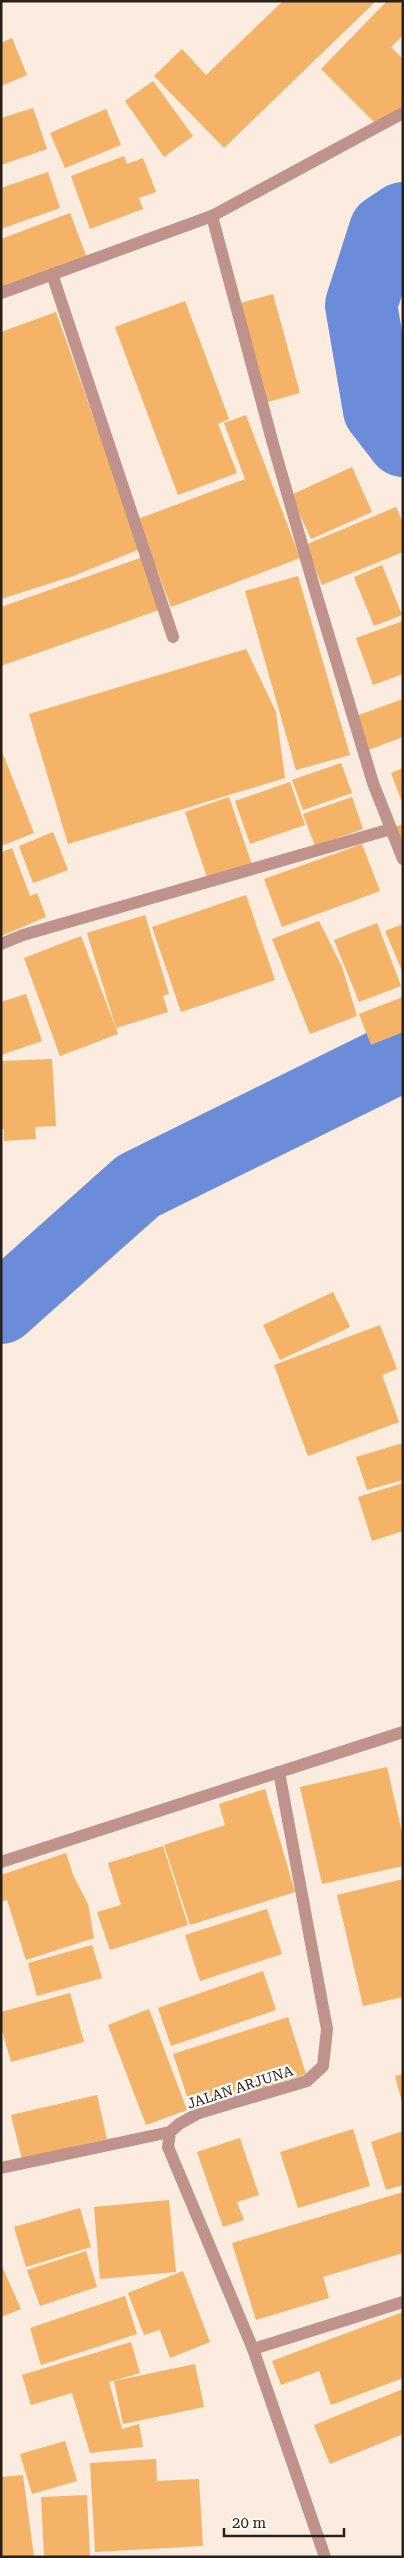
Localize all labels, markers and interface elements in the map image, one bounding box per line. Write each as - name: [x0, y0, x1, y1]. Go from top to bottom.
- street label: JALAN ARJUNA: [185, 2062, 295, 2112]
- scale bar: [224, 2506, 344, 2538]
- text: 20 m: [232, 2514, 267, 2532]

